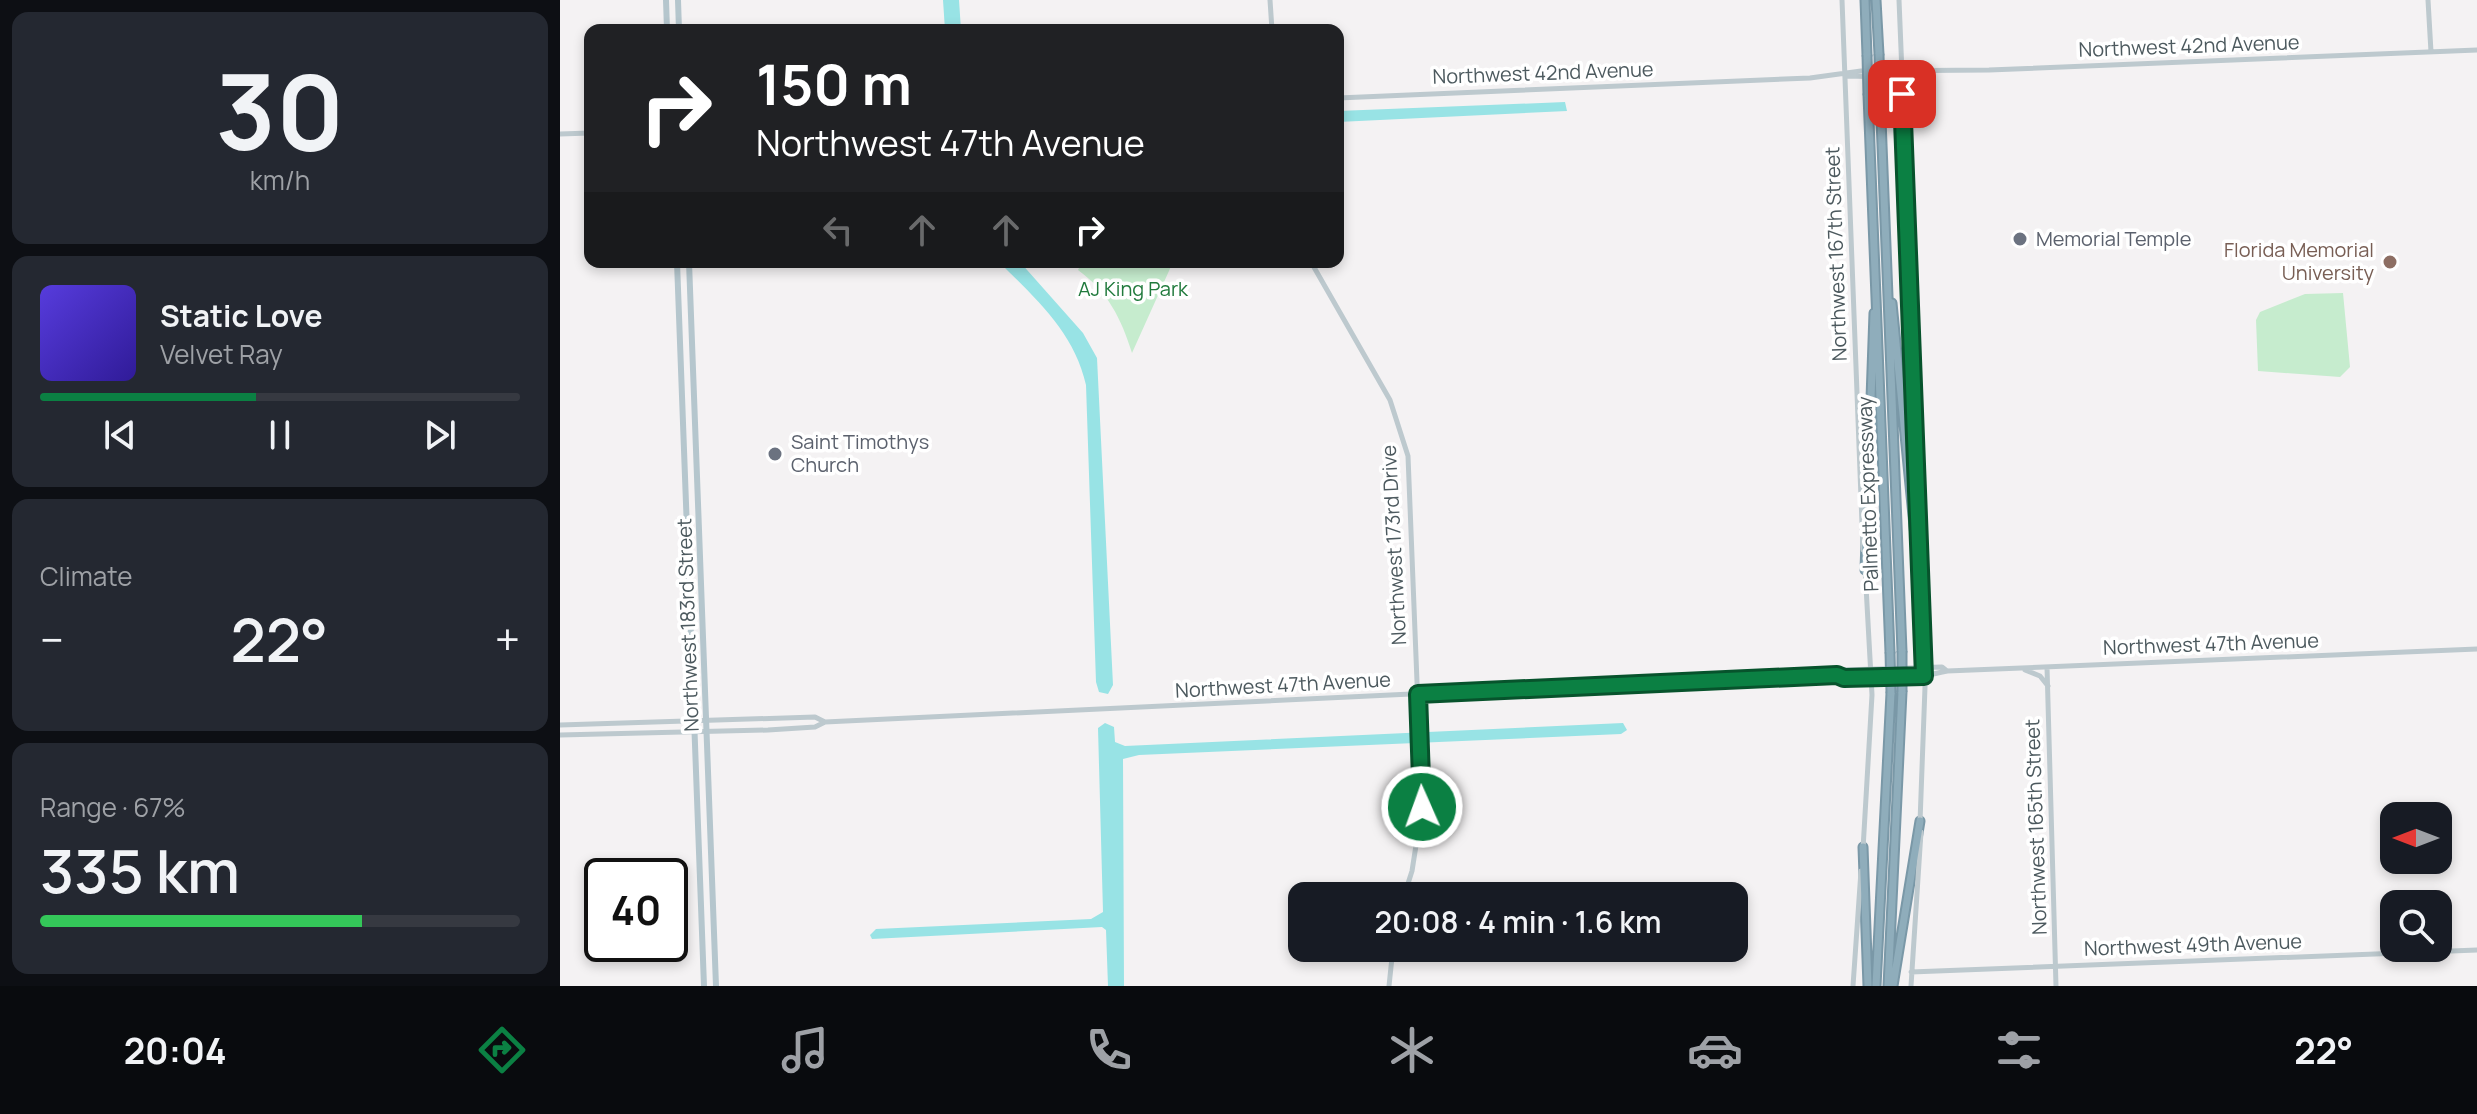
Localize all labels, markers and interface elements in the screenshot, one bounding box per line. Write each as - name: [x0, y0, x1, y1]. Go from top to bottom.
- street label: Northwest 42nd Avenue: [2078, 28, 2300, 63]
- text: 30: [216, 39, 344, 181]
- text: 150 m: [756, 45, 912, 122]
- street label: Northwest 42nd Avenue: [1432, 55, 1654, 90]
- icon: right: [624, 56, 728, 160]
- pin: [1868, 60, 1936, 128]
- icon: arrive: [1880, 72, 1924, 116]
- text: Northwest 47th Avenue: [756, 118, 1145, 167]
- street label: Northwest 167th Street: [1818, 146, 1853, 362]
- text: km/h: [250, 162, 310, 198]
- icon: left: [816, 208, 860, 252]
- icon: ahead: [900, 208, 944, 252]
- icon: ahead: [984, 208, 1028, 252]
- icon: right: [1068, 208, 1112, 252]
- place label: Memorial Temple: [2036, 225, 2191, 252]
- marker: Memorial Temple: [2011, 230, 2029, 248]
- place label: Florida Memorial University: [2224, 236, 2374, 286]
- marker: Florida Memorial University: [2381, 253, 2399, 271]
- park label: AJ King Park: [1078, 275, 1189, 302]
- text: Static Love: [160, 295, 323, 336]
- text: Velvet Ray: [160, 336, 283, 372]
- street label: Palmetto Expressway: [1851, 395, 1884, 592]
- icon: previous: [98, 413, 142, 457]
- icon: pause: [258, 413, 302, 457]
- icon: next: [418, 413, 462, 457]
- place label: Saint Timothys Church: [791, 428, 929, 478]
- street label: Northwest 173rd Drive: [1375, 444, 1412, 646]
- marker: Saint Timothys Church: [766, 445, 784, 463]
- street label: Northwest 183rd Street: [670, 518, 705, 732]
- text: Climate: [40, 558, 132, 594]
- text: 22°: [230, 598, 328, 680]
- text: −: [40, 609, 64, 669]
- text: +: [495, 609, 520, 669]
- street label: Northwest 47th Avenue: [2103, 626, 2319, 661]
- street label: Northwest 47th Avenue: [1174, 665, 1392, 704]
- street label: Northwest 165th Street: [2018, 719, 2053, 936]
- position arrow: [1380, 765, 1464, 849]
- text: Range · 67%: [40, 789, 186, 825]
- north arrow: [2380, 802, 2452, 874]
- map controls: [2380, 802, 2452, 962]
- text: 335 km: [40, 829, 240, 911]
- speed limit sign: 40: [584, 858, 688, 962]
- button: search: [2380, 890, 2452, 962]
- text: 20:08 · 4 min · 1.6 km: [1374, 901, 1662, 942]
- street label: Northwest 49th Avenue: [2084, 927, 2302, 962]
- icon: directions: [474, 1022, 530, 1078]
- icon: music: [777, 1022, 833, 1078]
- icon: phone: [1081, 1022, 1137, 1078]
- icon: climate: [1384, 1022, 1440, 1078]
- icon: car: [1687, 1022, 1743, 1078]
- icon: filters: [1991, 1022, 2047, 1078]
- text: 20:04: [124, 1026, 227, 1075]
- text: 22°: [2294, 1026, 2353, 1075]

